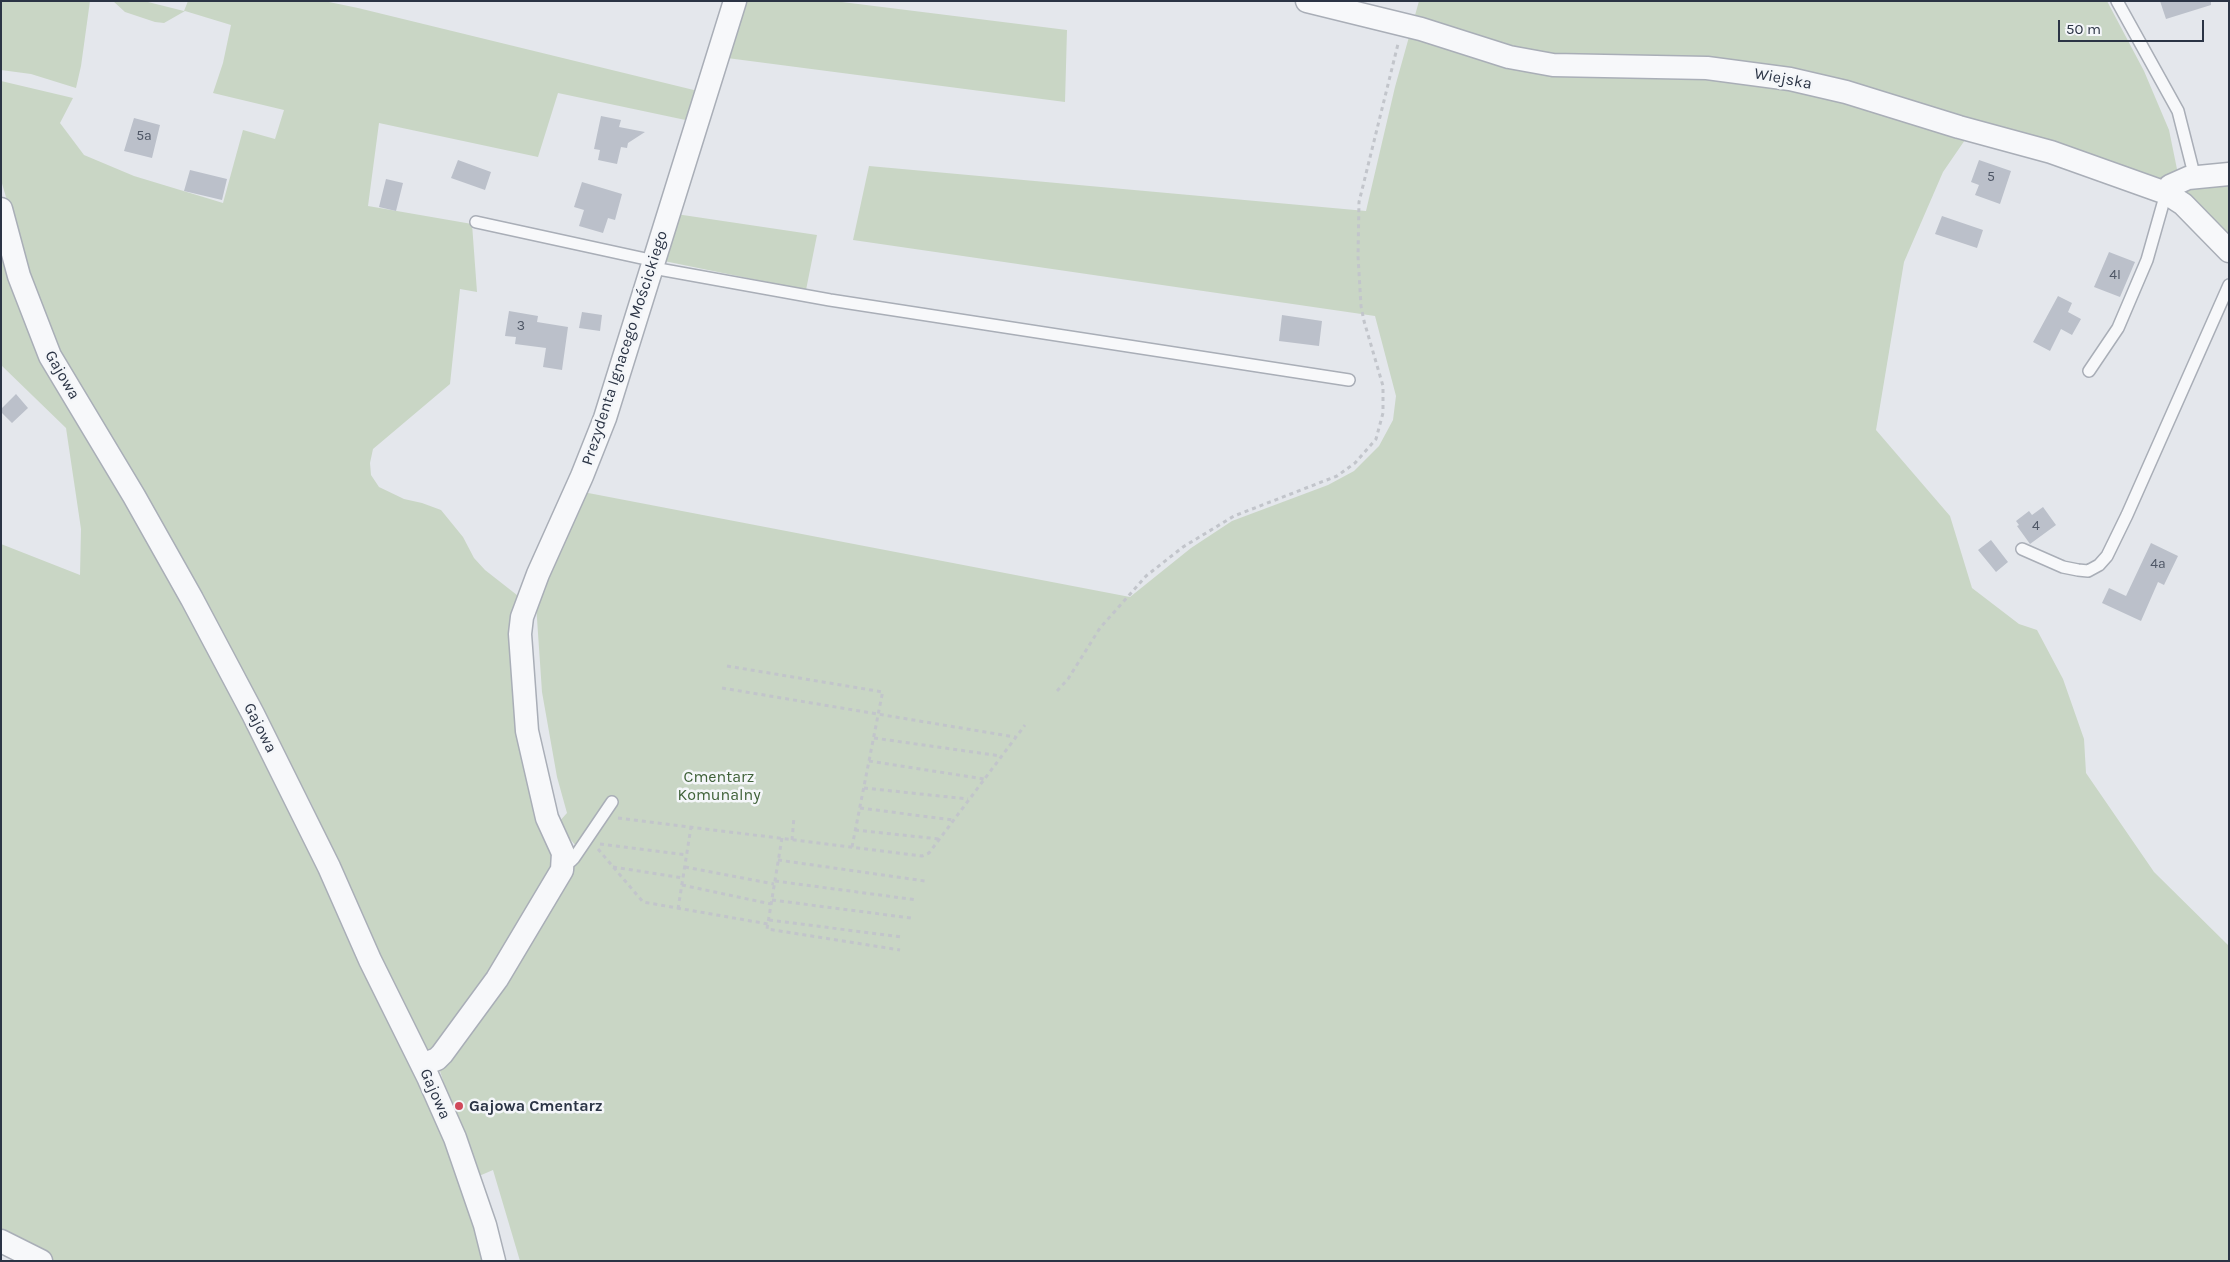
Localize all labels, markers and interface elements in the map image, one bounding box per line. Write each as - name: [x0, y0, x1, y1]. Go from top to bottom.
- scale bar: [2060, 10, 2206, 42]
- text: 50 m: [2066, 20, 2101, 38]
- street label: Wiejska: [1752, 64, 1814, 94]
- house number: 5a: [136, 128, 152, 144]
- house number: 5: [1987, 169, 1995, 185]
- street label: Prezydenta Ignacego Mościckiego: [578, 228, 672, 468]
- house number: 4I: [2109, 267, 2121, 283]
- house number: 3: [517, 318, 525, 334]
- street label: Gajowa: [40, 347, 84, 403]
- house number: 4: [2032, 518, 2040, 534]
- house number: 4a: [2150, 556, 2166, 572]
- street label: Gajowa: [239, 700, 281, 756]
- park label: Cmentarz Komunalny: [677, 767, 761, 805]
- street label: Gajowa: [415, 1066, 455, 1122]
- place label: Gajowa Cmentarz: [469, 1096, 603, 1116]
- marker: Gajowa Cmentarz: [453, 1100, 465, 1112]

